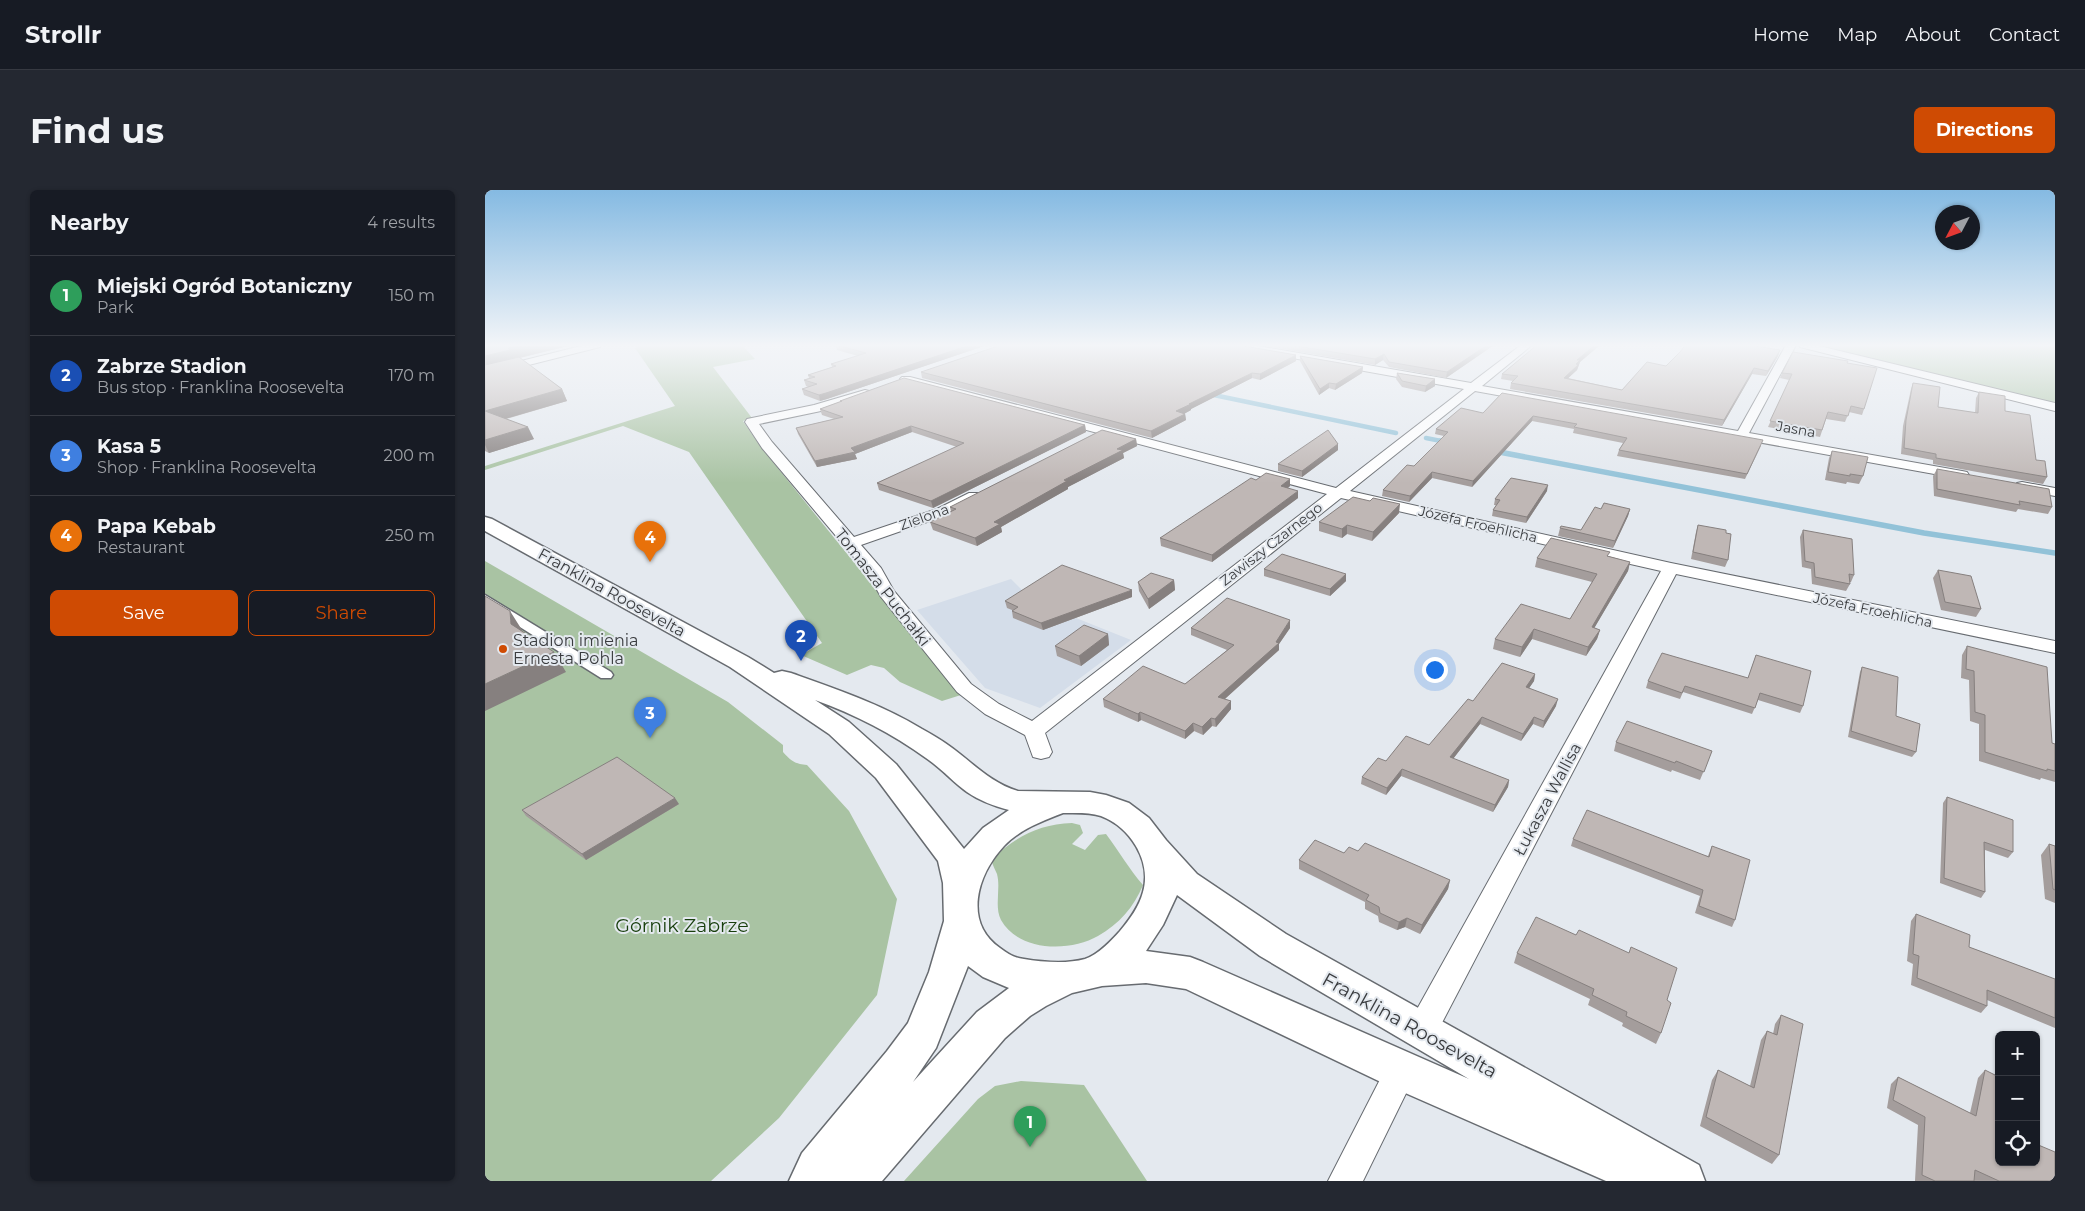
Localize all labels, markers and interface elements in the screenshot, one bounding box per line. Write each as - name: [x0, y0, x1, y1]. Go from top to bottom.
- text: Strollr: [25, 20, 101, 49]
- text: Home: [1753, 24, 1809, 46]
- text: Map: [1837, 24, 1877, 46]
- text: About: [1905, 24, 1961, 46]
- text: Contact: [1989, 24, 2060, 46]
- button: Directions: [1914, 107, 2055, 153]
- text: Find us: [30, 109, 164, 152]
- north arrow: [1935, 205, 1980, 250]
- text: Nearby: [50, 210, 129, 235]
- text: 4 results: [367, 213, 435, 232]
- text: Miejski Ogród Botaniczny: [97, 275, 352, 298]
- text: 1: [63, 286, 69, 305]
- text: 150 m: [388, 286, 435, 305]
- text: Park: [97, 298, 134, 317]
- text: Zabrze Stadion: [97, 355, 247, 378]
- text: 2: [61, 366, 71, 385]
- text: 170 m: [388, 366, 435, 385]
- text: Bus stop · Franklina Roosevelta: [97, 378, 345, 397]
- street label: Jasna: [1774, 417, 1817, 441]
- text: Kasa 5: [97, 435, 161, 458]
- text: 3: [61, 446, 71, 465]
- text: 200 m: [384, 446, 435, 465]
- text: Shop · Franklina Roosevelta: [97, 458, 316, 477]
- street label: Zawiszy Czarnego: [1216, 498, 1326, 590]
- street label: Zielona: [897, 500, 951, 534]
- street label: Józefa Froehlicha: [1416, 501, 1539, 546]
- text: Papa Kebab: [97, 515, 216, 538]
- pin: 4: [634, 521, 666, 562]
- street label: Tomasza Puchałki: [831, 525, 934, 650]
- text: 4: [60, 526, 72, 545]
- text: 250 m: [385, 526, 435, 545]
- text: Restaurant: [97, 538, 185, 557]
- street label: Franklina Roosevelta: [535, 544, 689, 641]
- street label: Józefa Froehlicha: [1811, 588, 1934, 631]
- button: Save: [50, 590, 238, 636]
- button: Share: [248, 590, 435, 636]
- pin: 2: [785, 620, 817, 661]
- place label: Stadion imienia Ernesta Pohla: [513, 631, 638, 668]
- marker: Stadion imienia Ernesta Pohla: [497, 643, 509, 655]
- your location: [1422, 657, 1448, 683]
- pin: 3: [634, 697, 666, 738]
- street label: Łukasza Wallisa: [1510, 740, 1585, 859]
- park label: Górnik Zabrze: [615, 914, 749, 937]
- street label: Franklina Roosevelta: [1318, 968, 1501, 1083]
- map controls: [1995, 1031, 2040, 1166]
- button: +: [1995, 1031, 2040, 1076]
- button: −: [1995, 1076, 2040, 1121]
- pin: 1: [1014, 1106, 1046, 1147]
- button: locate: [1995, 1121, 2040, 1166]

